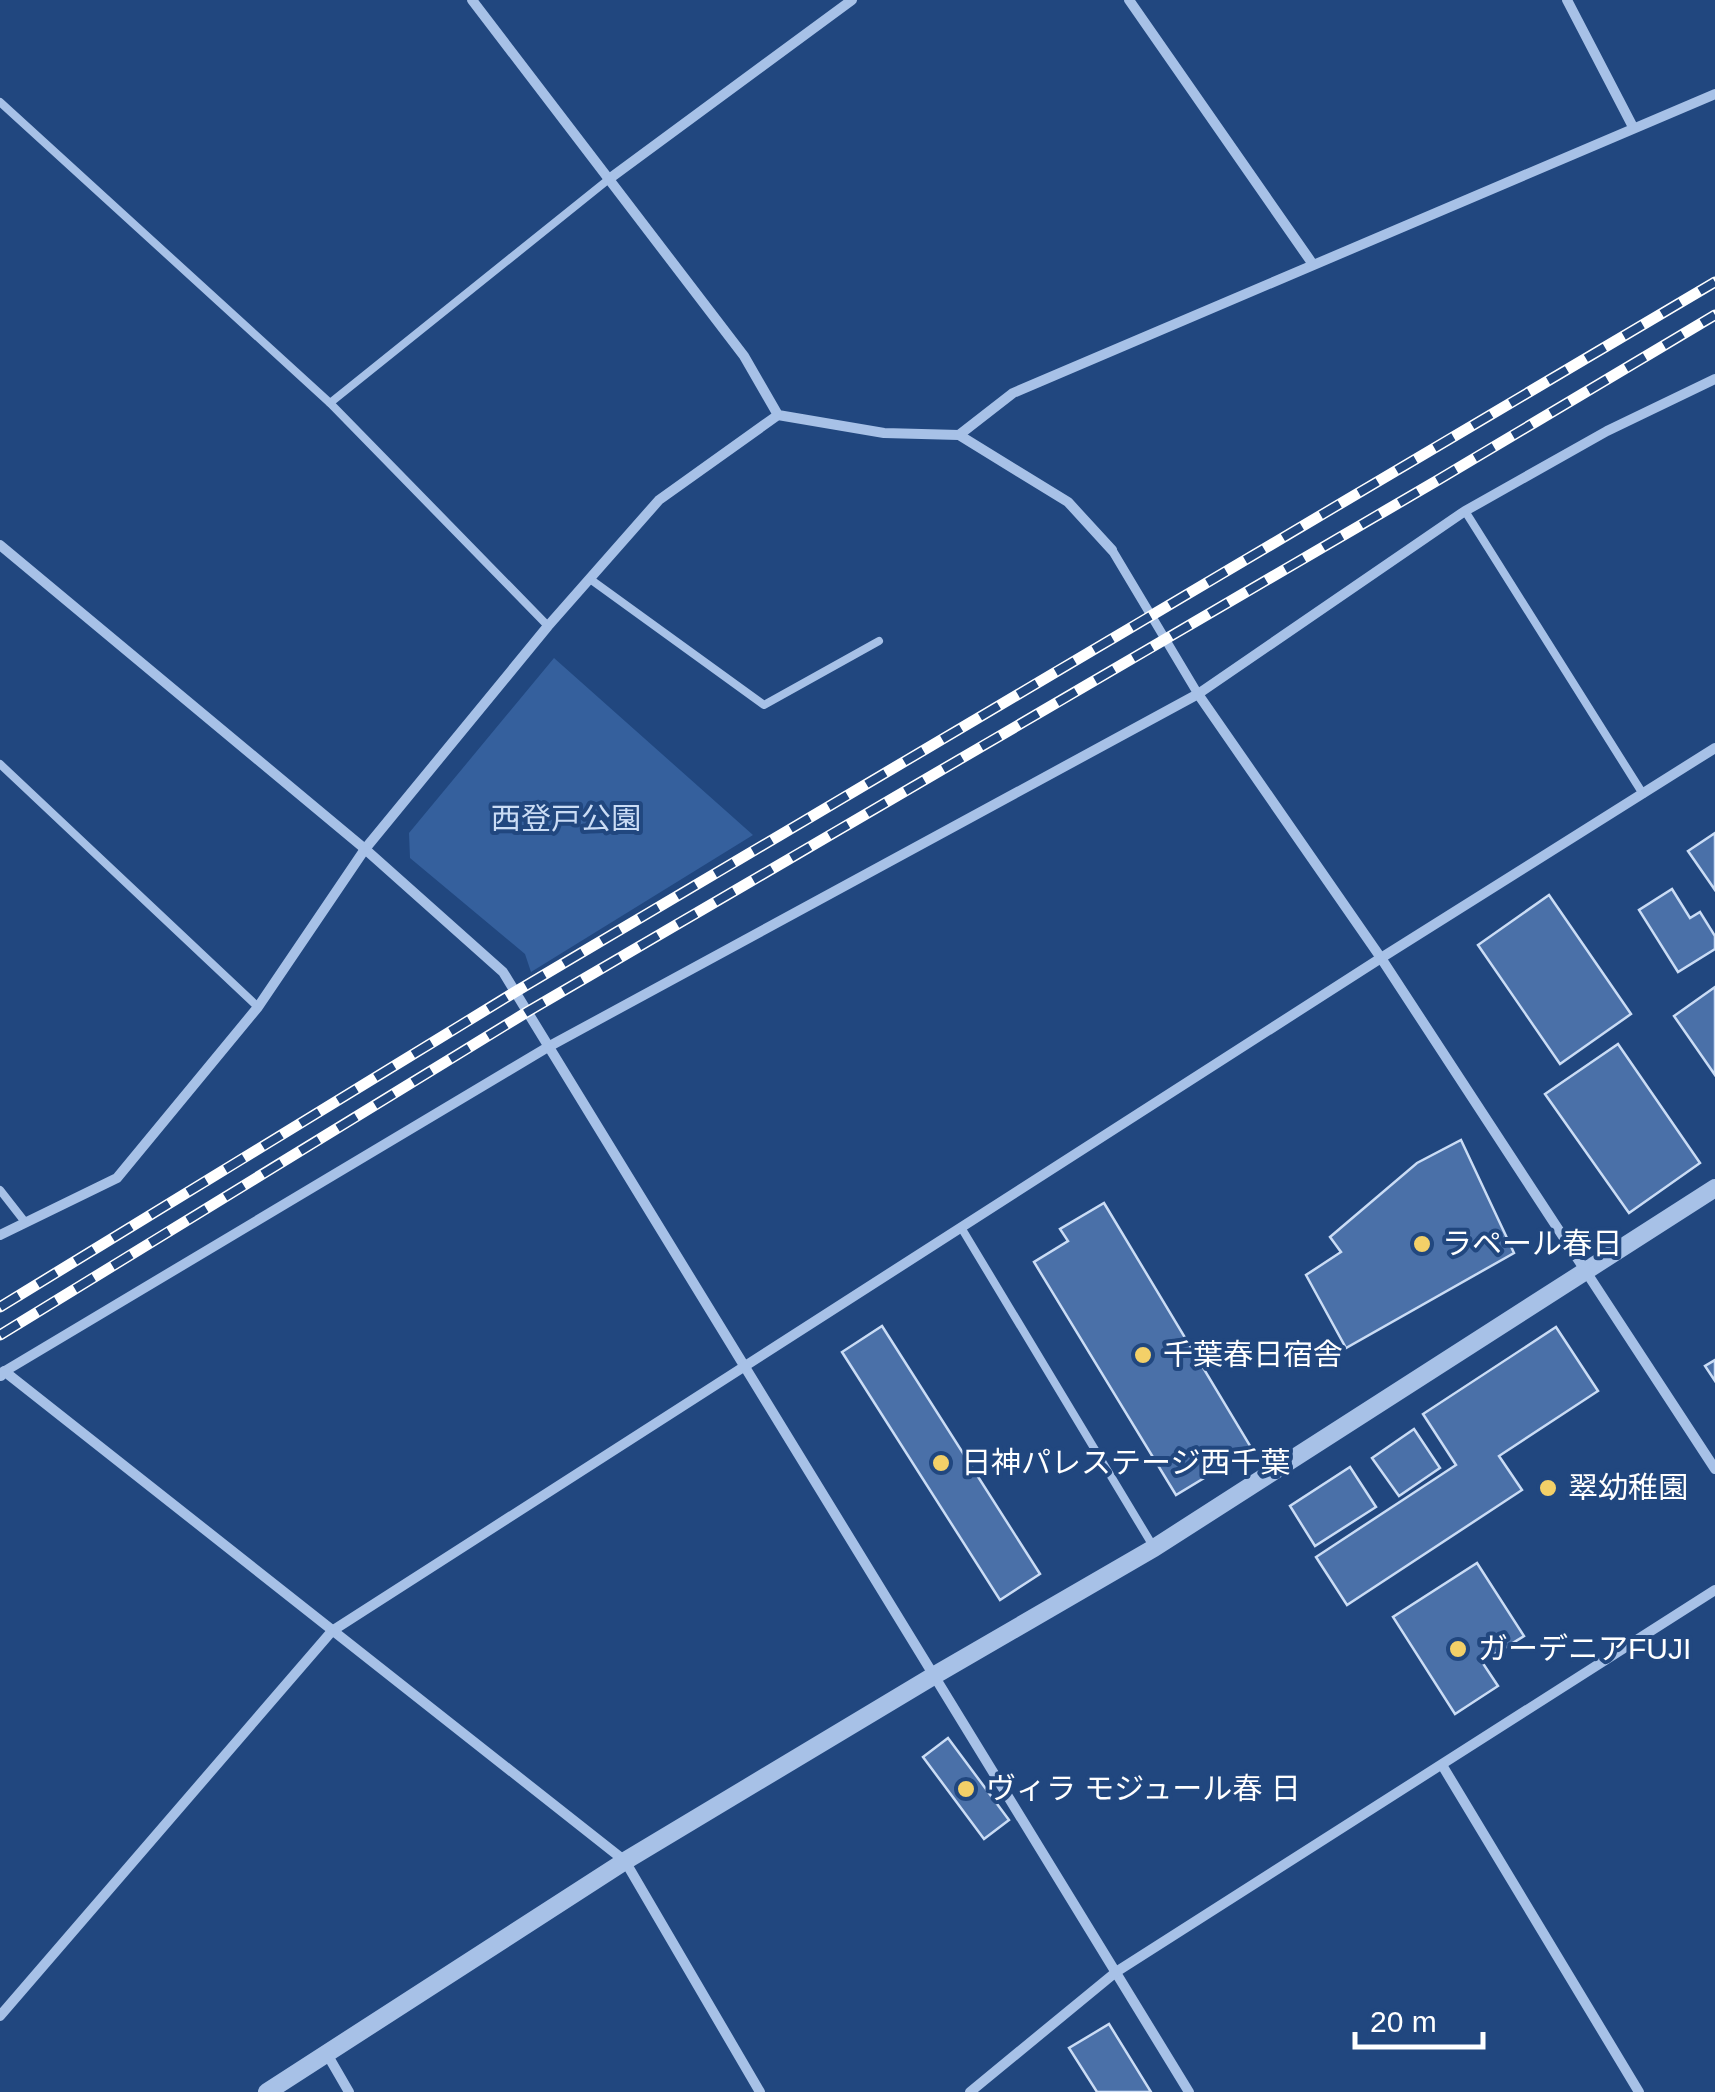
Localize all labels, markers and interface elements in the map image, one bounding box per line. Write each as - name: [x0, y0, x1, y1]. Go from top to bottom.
- park label: 西登戸公園: [491, 802, 641, 835]
- place label: ラペール春日: [1442, 1227, 1622, 1260]
- marker: ラペール春日: [1411, 1233, 1433, 1255]
- place label: 千葉春日宿舎: [1163, 1338, 1343, 1371]
- marker: 千葉春日宿舎: [1132, 1344, 1154, 1366]
- place label: 日神パレステージ西千葉: [961, 1446, 1290, 1479]
- marker: 日神パレステージ西千葉: [930, 1452, 952, 1474]
- place label: 翠幼稚園: [1568, 1471, 1688, 1504]
- marker: 翠幼稚園: [1537, 1477, 1559, 1499]
- place label: ガーデニアFUJI: [1478, 1632, 1691, 1665]
- marker: ガーデニアFUJI: [1447, 1638, 1469, 1660]
- place label: ヴィラ モジュール春 日: [986, 1772, 1301, 1805]
- marker: ヴィラ モジュール春 日: [955, 1778, 977, 1800]
- scale bar: [1355, 1987, 1482, 2049]
- text: 20 m: [1370, 2005, 1437, 2038]

